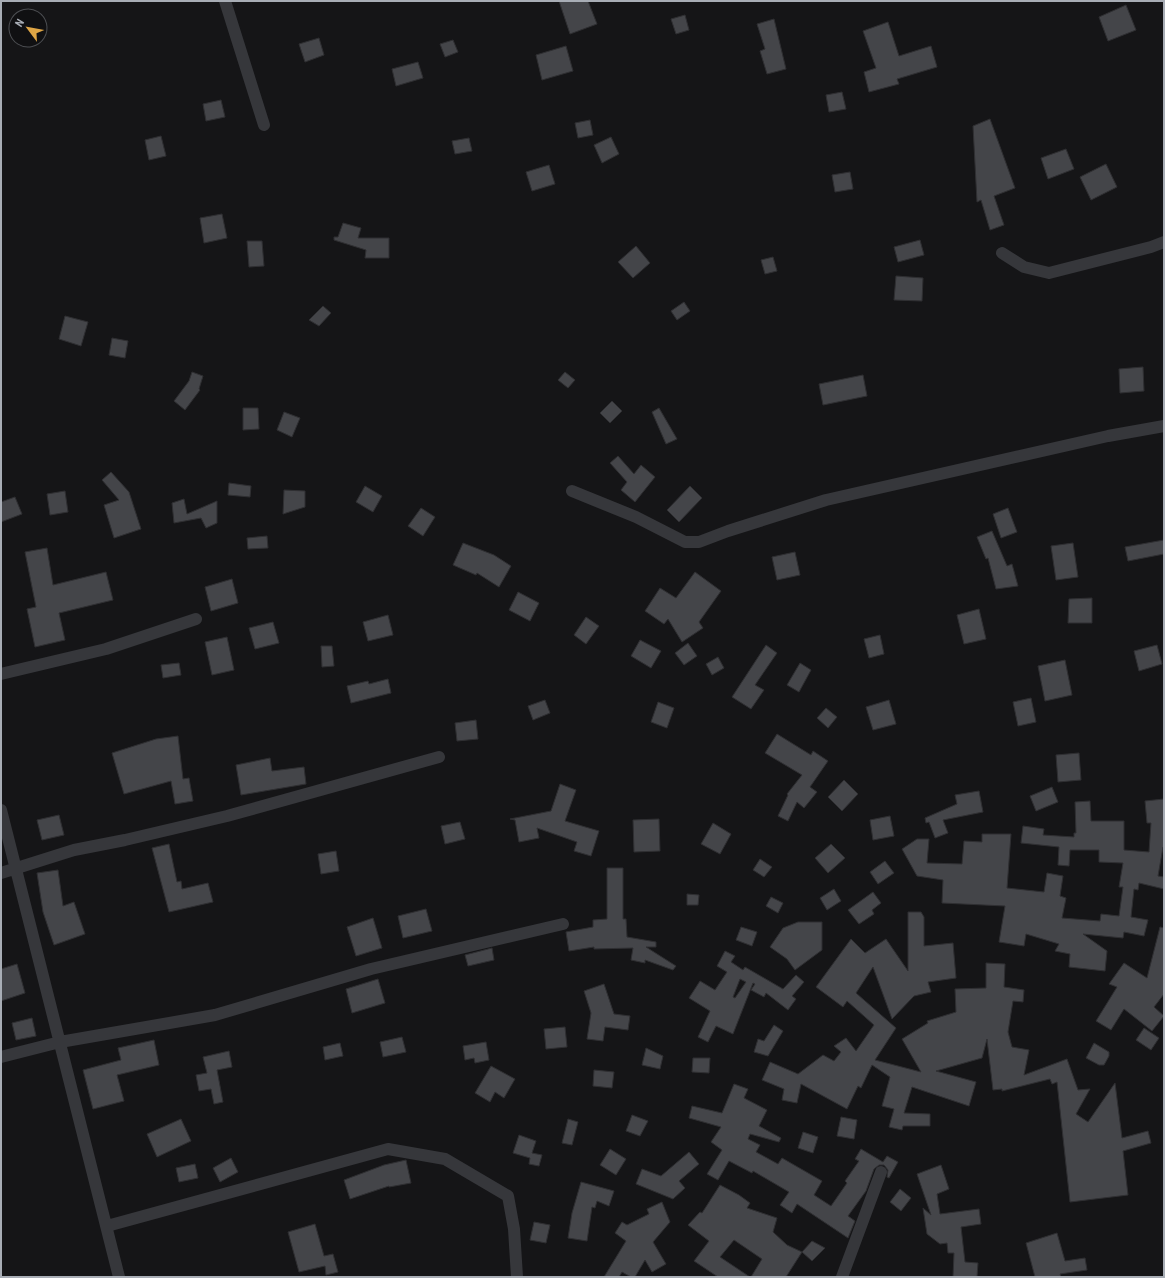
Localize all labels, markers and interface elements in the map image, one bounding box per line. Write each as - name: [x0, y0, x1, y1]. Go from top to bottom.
- north arrow: [8, 8, 48, 48]
- text: N: [13, 16, 27, 29]

